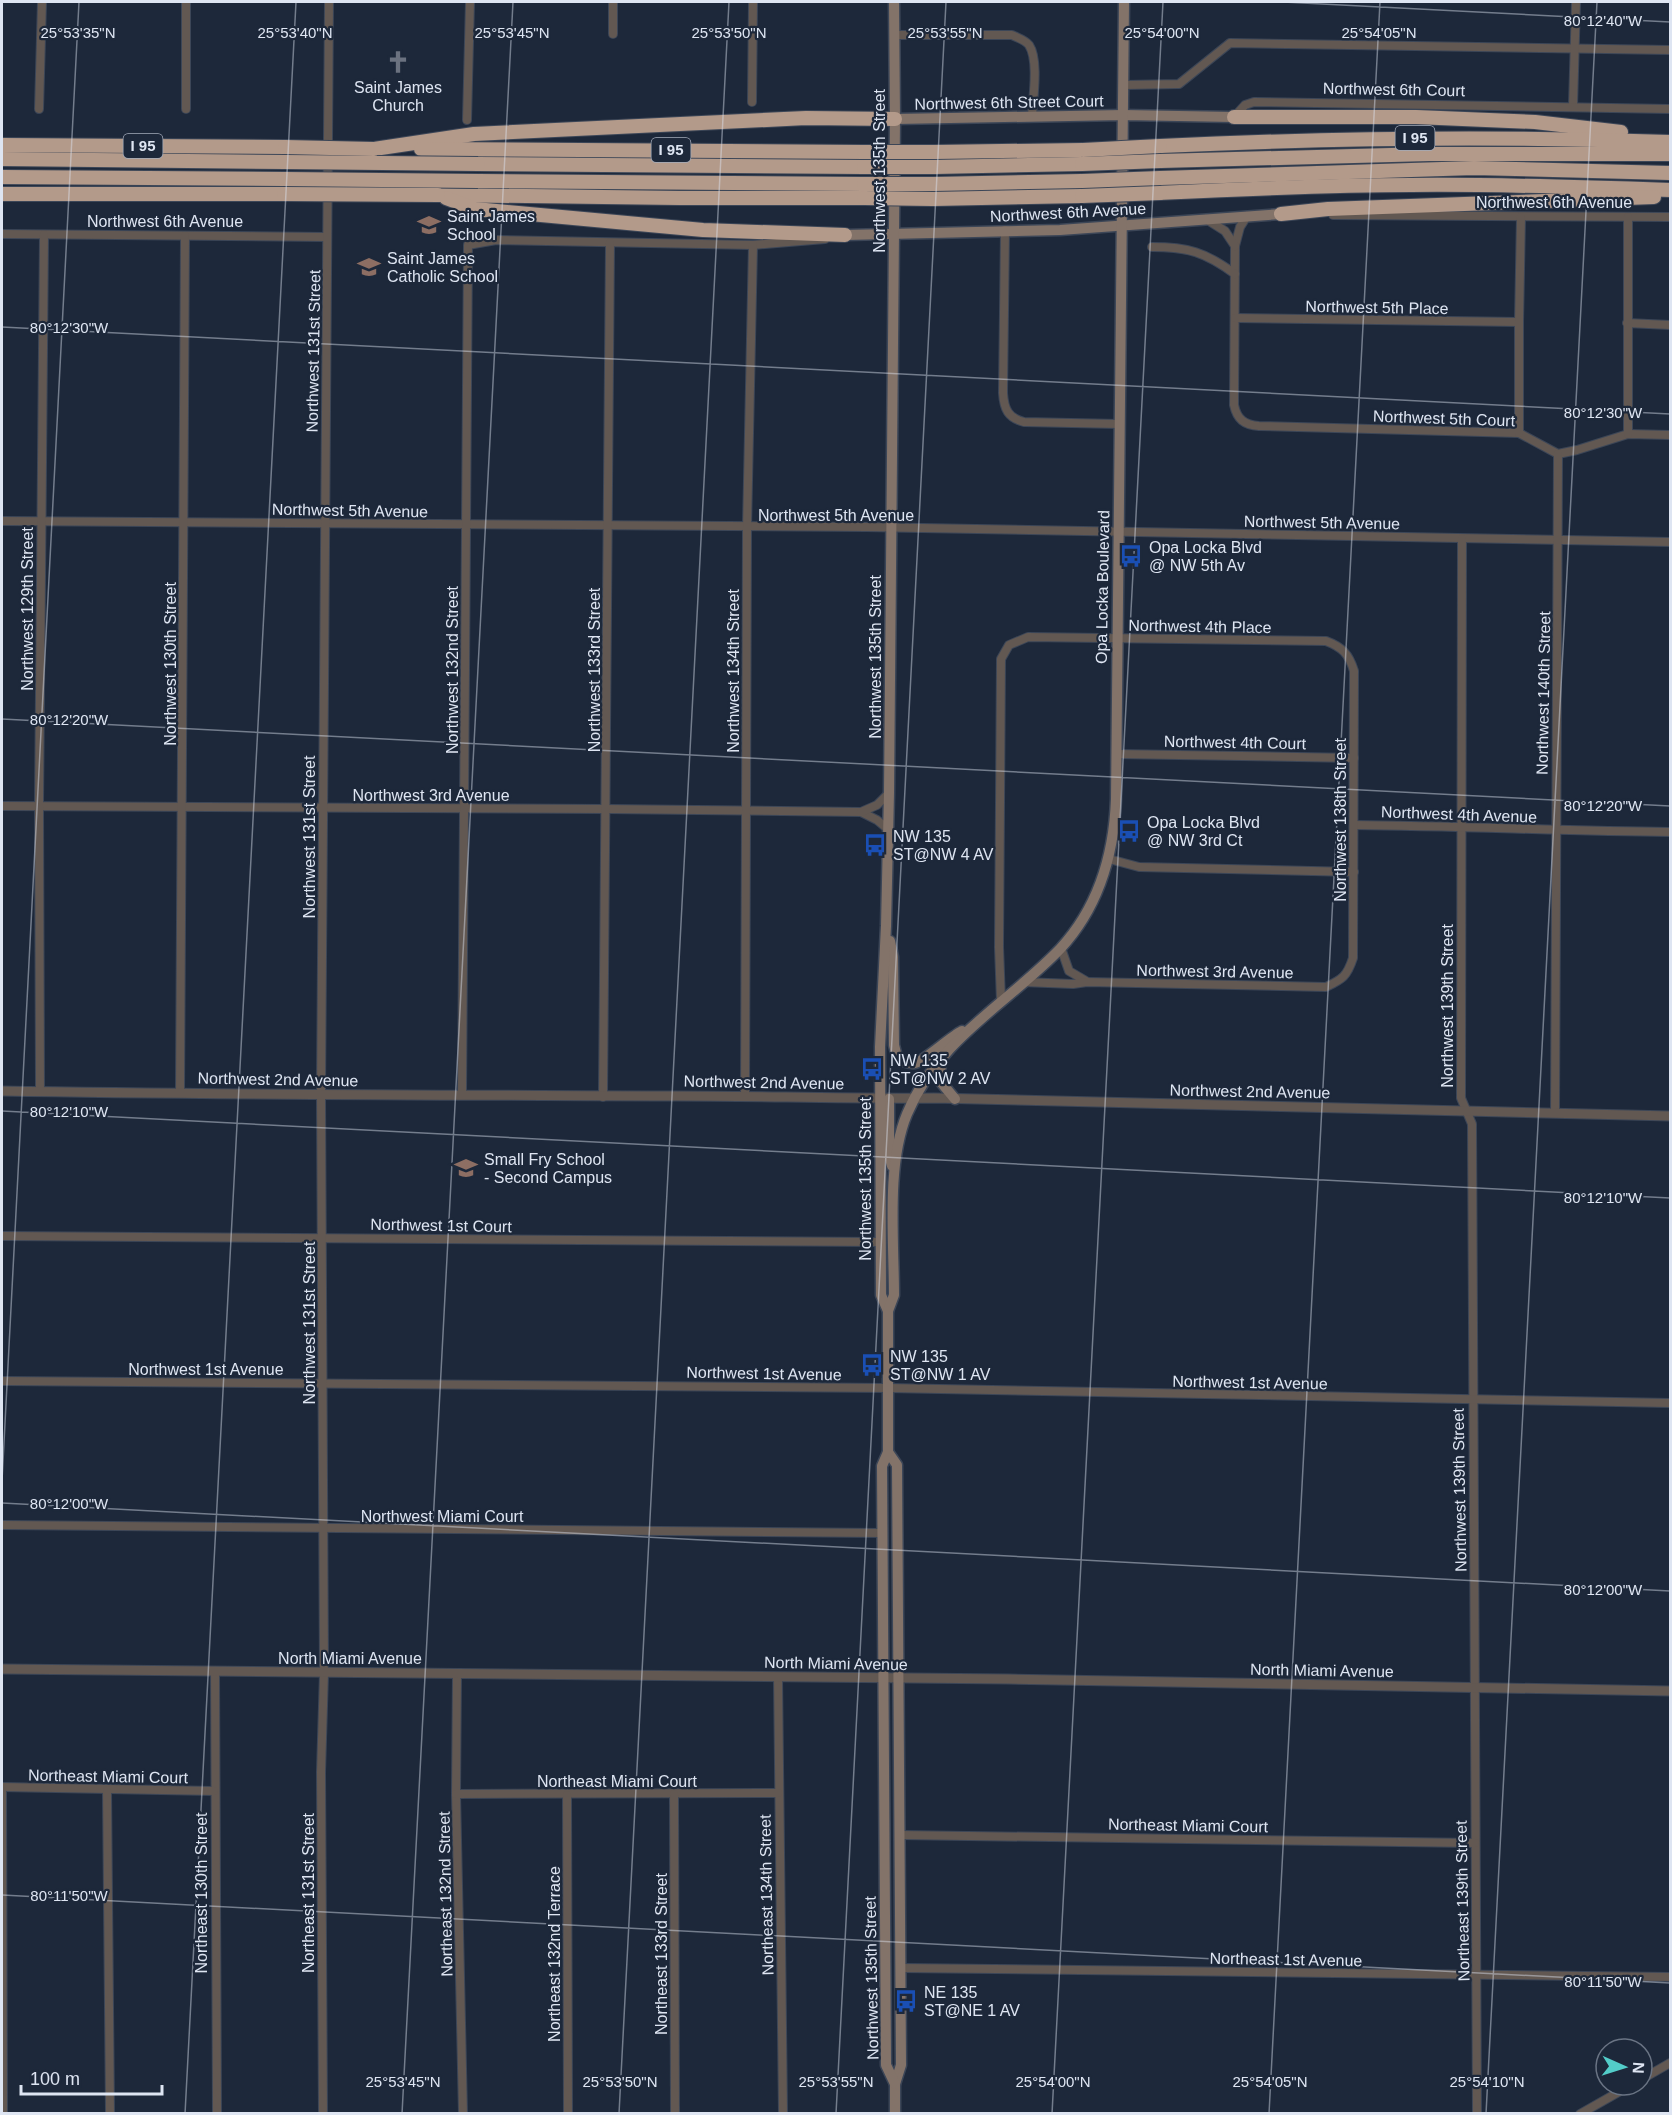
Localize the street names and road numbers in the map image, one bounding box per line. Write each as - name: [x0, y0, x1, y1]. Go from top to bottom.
- street label: Northwest 6th Court: [1323, 80, 1466, 99]
- street label: Northwest 135th Street: [871, 89, 888, 253]
- street label: Northwest 6th Street Court: [914, 92, 1104, 113]
- road number: I 95: [1396, 126, 1434, 150]
- road number: I 95: [124, 134, 162, 158]
- road number: I 95: [652, 138, 690, 162]
- street label: Northwest 6th Avenue: [1476, 194, 1632, 211]
- street label: Northwest 6th Avenue: [990, 200, 1147, 225]
- street label: Northwest 6th Avenue: [87, 213, 243, 230]
- street label: Northwest 131st Street: [304, 269, 323, 433]
- street label: Northwest 5th Place: [1305, 298, 1449, 317]
- street label: Northwest 5th Court: [1373, 408, 1516, 429]
- street label: Northwest 5th Avenue: [272, 501, 428, 520]
- street label: Northwest 5th Avenue: [758, 507, 914, 524]
- street label: Opa Locka Boulevard: [1093, 510, 1112, 664]
- street label: Northwest 5th Avenue: [1244, 513, 1400, 532]
- street label: Northwest 129th Street: [19, 527, 36, 691]
- street label: Northwest 135th Street: [867, 575, 884, 739]
- street label: Northwest 130th Street: [162, 582, 179, 746]
- street label: Northwest 132nd Street: [444, 585, 461, 754]
- street label: Northwest 133rd Street: [586, 587, 603, 752]
- street label: Northwest 134th Street: [725, 589, 742, 753]
- street label: Northwest 140th Street: [1534, 610, 1553, 775]
- street label: Northwest 4th Place: [1128, 617, 1272, 636]
- street label: Northwest 4th Court: [1164, 733, 1307, 752]
- street label: Northwest 138th Street: [1332, 738, 1349, 902]
- street label: Northwest 131st Street: [301, 755, 318, 918]
- street label: Northwest 3rd Avenue: [352, 787, 510, 804]
- street label: Northwest 4th Avenue: [1381, 803, 1537, 826]
- street label: Northwest 139th Street: [1439, 924, 1456, 1088]
- street label: Northwest 3rd Avenue: [1136, 962, 1294, 981]
- street label: Northwest 2nd Avenue: [198, 1070, 359, 1089]
- street label: Northwest 2nd Avenue: [684, 1073, 845, 1092]
- street label: Northwest 2nd Avenue: [1170, 1082, 1331, 1101]
- street label: Northwest 135th Street: [857, 1097, 874, 1261]
- street label: Northwest 1st Court: [370, 1216, 512, 1235]
- street label: Northwest 131st Street: [301, 1241, 318, 1404]
- street label: Northwest 1st Avenue: [128, 1361, 284, 1378]
- street label: Northwest 1st Avenue: [686, 1364, 842, 1383]
- street label: Northwest 1st Avenue: [1172, 1373, 1328, 1392]
- street label: Northwest 139th Street: [1450, 1407, 1469, 1572]
- street label: Northwest Miami Court: [361, 1508, 524, 1525]
- street label: North Miami Avenue: [278, 1650, 422, 1667]
- street label: North Miami Avenue: [764, 1654, 908, 1673]
- street label: North Miami Avenue: [1250, 1661, 1394, 1680]
- street label: Northeast Miami Court: [28, 1767, 189, 1786]
- street label: Northeast Miami Court: [537, 1773, 698, 1790]
- street label: Northeast 132nd Street: [436, 1811, 455, 1977]
- street label: Northeast 130th Street: [193, 1812, 210, 1973]
- street label: Northeast 131st Street: [300, 1812, 317, 1973]
- street label: Northeast 134th Street: [757, 1814, 776, 1976]
- street label: Northeast Miami Court: [1108, 1816, 1269, 1835]
- street label: Northeast 139th Street: [1453, 1820, 1472, 1982]
- street label: Northeast 132nd Terrace: [546, 1866, 563, 2042]
- street label: Northeast 133rd Street: [653, 1873, 670, 2035]
- street label: Northwest 135th Street: [862, 1895, 881, 2060]
- street label: Northeast 1st Avenue: [1210, 1950, 1363, 1969]

